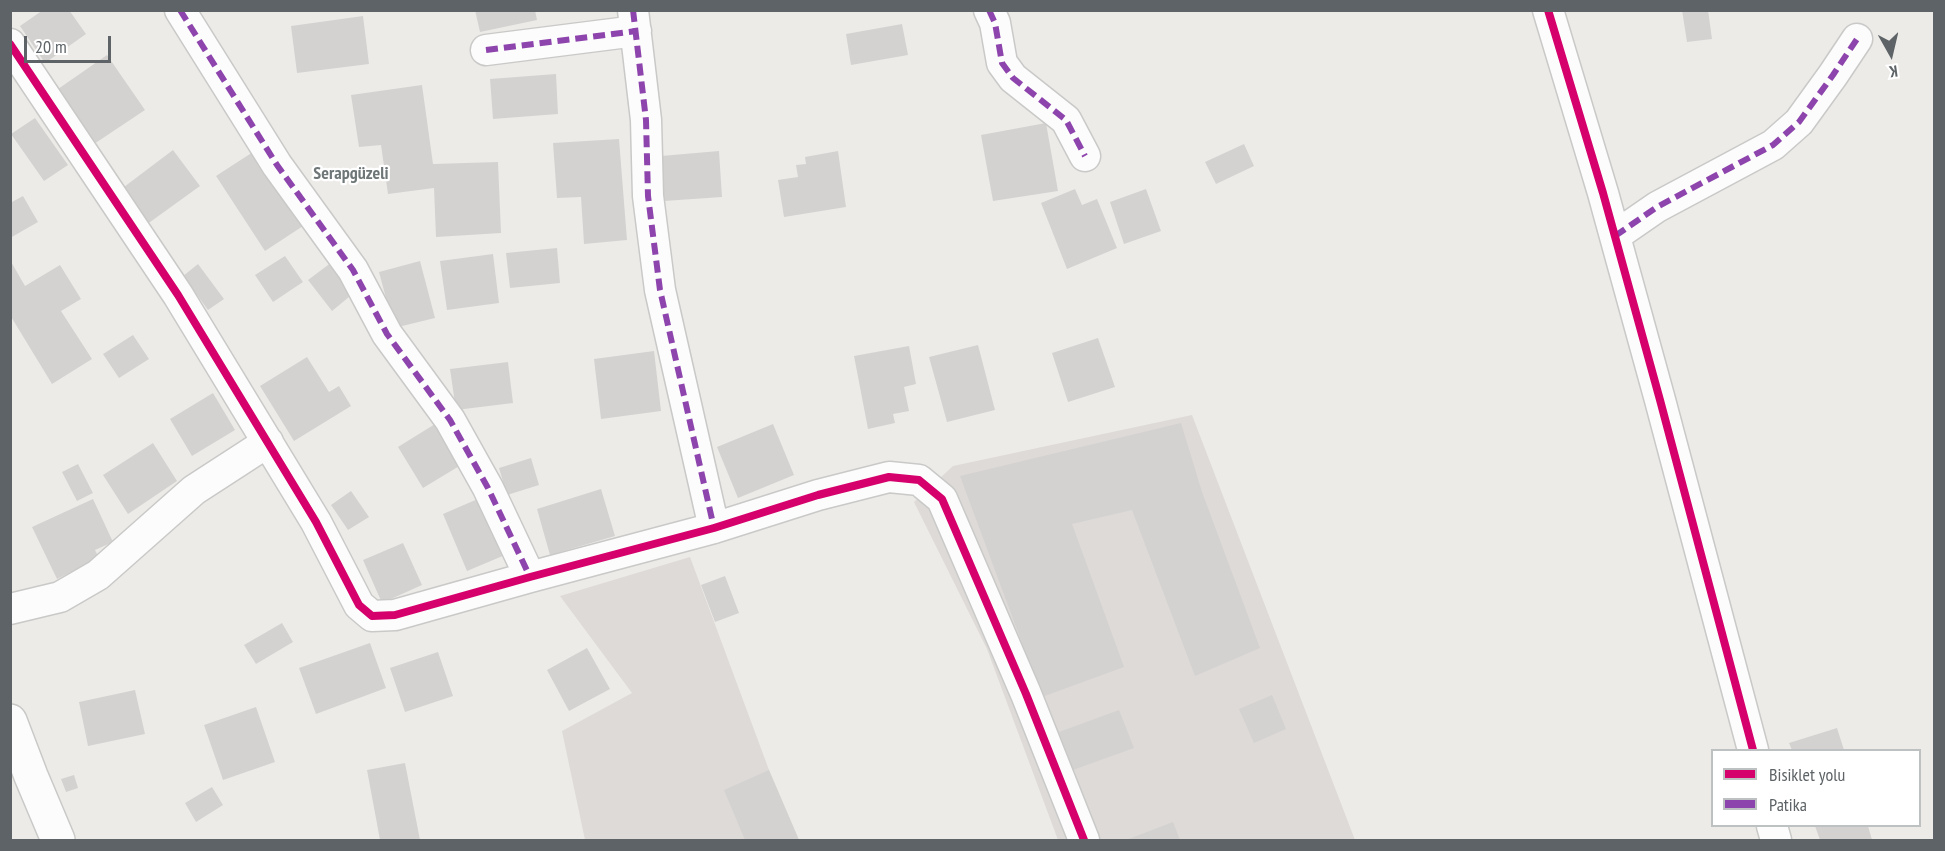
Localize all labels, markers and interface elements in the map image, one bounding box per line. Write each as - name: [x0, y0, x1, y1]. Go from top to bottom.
- scale bar: [27, 24, 114, 62]
- north arrow: [1861, 24, 1921, 84]
- text: 20 m: [35, 35, 67, 58]
- text: K: [1888, 61, 1899, 82]
- district label: Serapgüzeli: [313, 163, 389, 185]
- legend: [1711, 749, 1921, 827]
- text: Bisiklet yolu: [1769, 763, 1845, 786]
- text: Patika: [1769, 793, 1807, 816]

